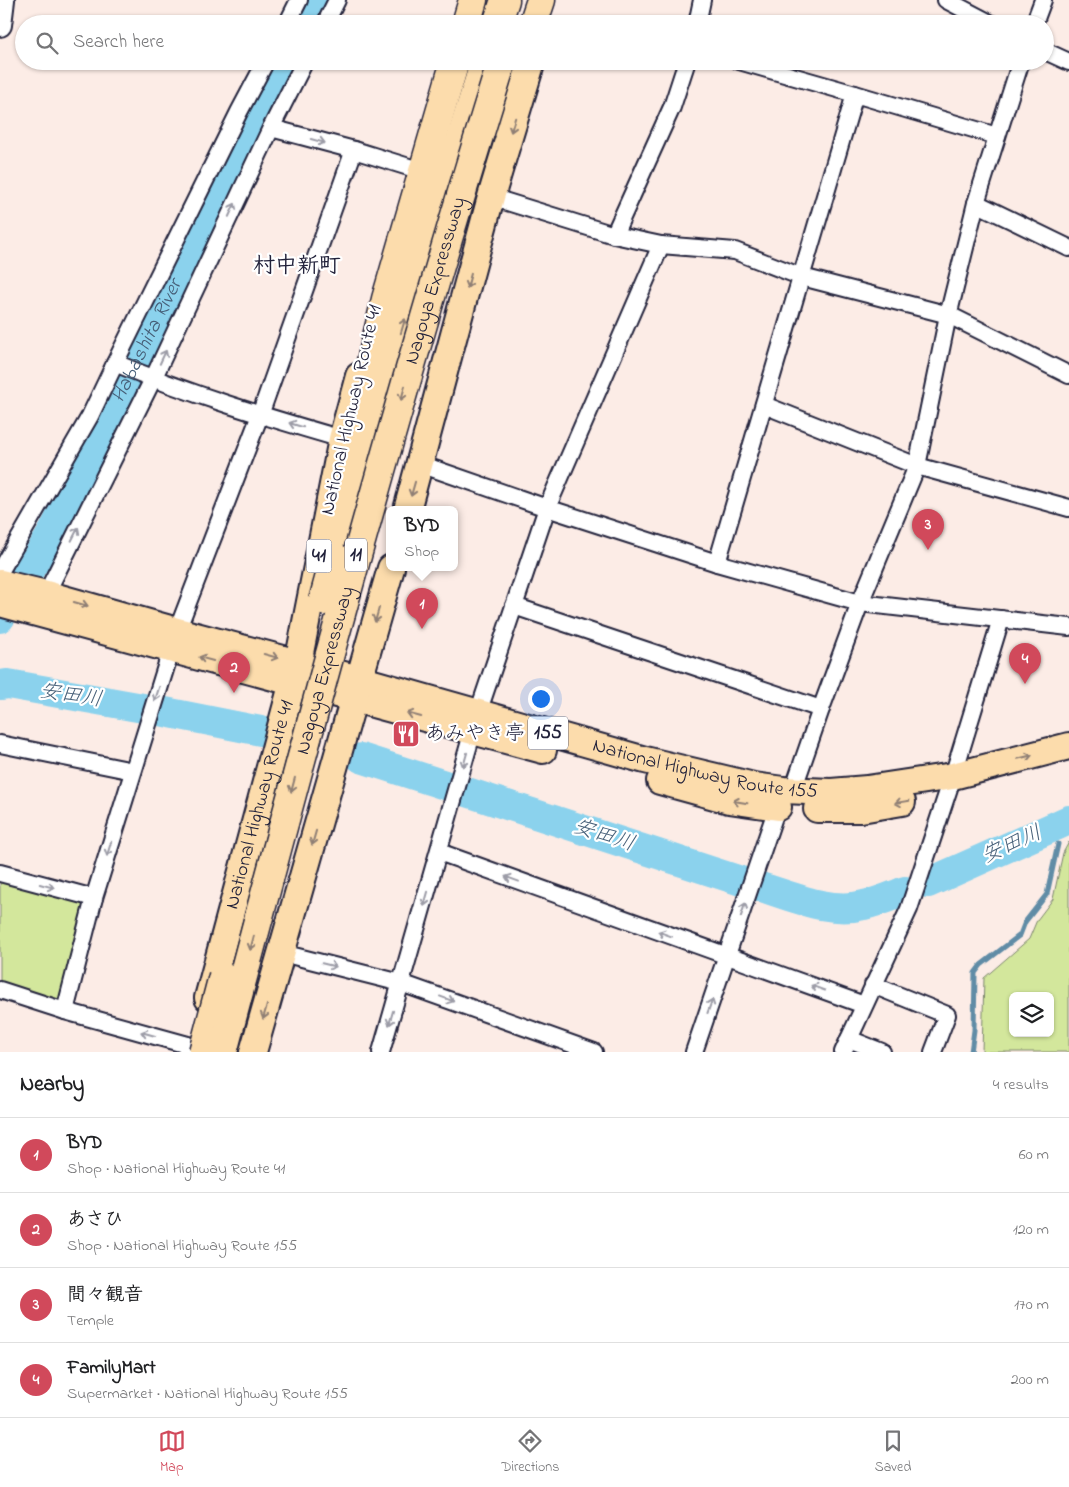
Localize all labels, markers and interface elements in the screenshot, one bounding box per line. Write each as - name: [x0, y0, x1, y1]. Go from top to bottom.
- search box: [15, 15, 1054, 70]
- icon: search: [33, 29, 61, 57]
- text: Search here: [73, 29, 164, 56]
- one-way arrow: [507, 116, 517, 132]
- one-way arrow: [310, 136, 326, 146]
- street label: Nagoya Expressway: [397, 194, 474, 368]
- one-way arrow: [227, 203, 237, 218]
- district label: 村中新町: [253, 251, 341, 283]
- water label: Habashita River: [104, 272, 192, 408]
- one-way arrow: [463, 273, 473, 289]
- street label: National Highway Route 41: [314, 302, 391, 518]
- one-way arrow: [398, 318, 408, 334]
- one-way arrow: [159, 350, 168, 365]
- one-way arrow: [398, 385, 408, 401]
- one-way arrow: [288, 420, 304, 430]
- one-way arrow: [408, 480, 418, 496]
- popup: [386, 506, 458, 571]
- pin: 3: [912, 509, 944, 550]
- text: BYD: [404, 513, 440, 540]
- one-way arrow: [70, 527, 80, 542]
- road number: 11: [345, 538, 367, 572]
- road number: 41: [306, 540, 332, 572]
- text: Shop: [404, 540, 439, 564]
- street label: Nagoya Expressway: [289, 583, 362, 758]
- pin: 1: [406, 588, 438, 629]
- one-way arrow: [72, 599, 88, 609]
- one-way arrow: [372, 606, 382, 622]
- pin: 4: [1009, 643, 1041, 684]
- pin: 2: [218, 652, 250, 693]
- one-way arrow: [263, 652, 279, 661]
- one-way arrow: [199, 654, 215, 664]
- water label: 安田川: [38, 676, 104, 716]
- one-way arrow: [152, 686, 161, 702]
- your location: [528, 686, 554, 712]
- street label: National Highway Route 41: [218, 697, 302, 913]
- one-way arrow: [407, 710, 423, 720]
- road number: 155: [528, 716, 568, 750]
- restaurant icon: あみやき亭: [391, 719, 421, 749]
- place label: あみやき亭: [425, 720, 525, 749]
- street label: National Highway Route 155: [589, 731, 818, 806]
- one-way arrow: [460, 752, 470, 768]
- one-way arrow: [1016, 752, 1032, 762]
- one-way arrow: [288, 777, 298, 793]
- one-way arrow: [733, 796, 749, 806]
- one-way arrow: [894, 797, 910, 807]
- water label: 安田川: [569, 812, 639, 860]
- water label: 安田川: [977, 818, 1047, 872]
- one-way arrow: [309, 830, 318, 846]
- one-way arrow: [103, 841, 113, 857]
- one-way arrow: [504, 873, 520, 883]
- one-way arrow: [38, 882, 54, 891]
- one-way arrow: [420, 891, 430, 907]
- one-way arrow: [739, 902, 749, 918]
- one-way arrow: [658, 929, 673, 938]
- one-way arrow: [247, 934, 256, 950]
- one-way arrow: [321, 960, 337, 970]
- one-way arrow: [811, 983, 826, 992]
- map controls: [1009, 992, 1054, 1037]
- button: layers: [1009, 992, 1054, 1037]
- one-way arrow: [439, 995, 455, 1005]
- one-way arrow: [706, 999, 715, 1014]
- one-way arrow: [260, 1003, 269, 1019]
- one-way arrow: [386, 1009, 396, 1025]
- one-way arrow: [140, 1029, 156, 1039]
- text: Nearby: [20, 1070, 84, 1100]
- text: 4 results: [993, 1073, 1049, 1097]
- text: BYD: [67, 1130, 102, 1157]
- text: 1: [33, 1143, 39, 1167]
- text: 60 m: [1019, 1143, 1049, 1167]
- text: Shop · National Highway Route 41: [67, 1157, 285, 1181]
- text: あさひ: [67, 1207, 123, 1234]
- text: 2: [32, 1218, 40, 1242]
- text: 120 m: [1013, 1218, 1049, 1242]
- text: Shop · National Highway Route 155: [67, 1234, 297, 1258]
- text: 間々観音: [67, 1282, 143, 1309]
- text: 3: [33, 1293, 39, 1317]
- text: 170 m: [1014, 1293, 1049, 1317]
- text: Temple: [67, 1309, 114, 1333]
- text: FamilyMart: [67, 1355, 156, 1382]
- text: 4: [33, 1368, 39, 1392]
- text: 200 m: [1011, 1368, 1049, 1392]
- text: Supermarket · National Highway Route 155: [67, 1382, 348, 1406]
- tab: Map: [158, 1427, 186, 1478]
- tab: Directions: [501, 1427, 559, 1478]
- tab: Saved: [875, 1427, 911, 1478]

